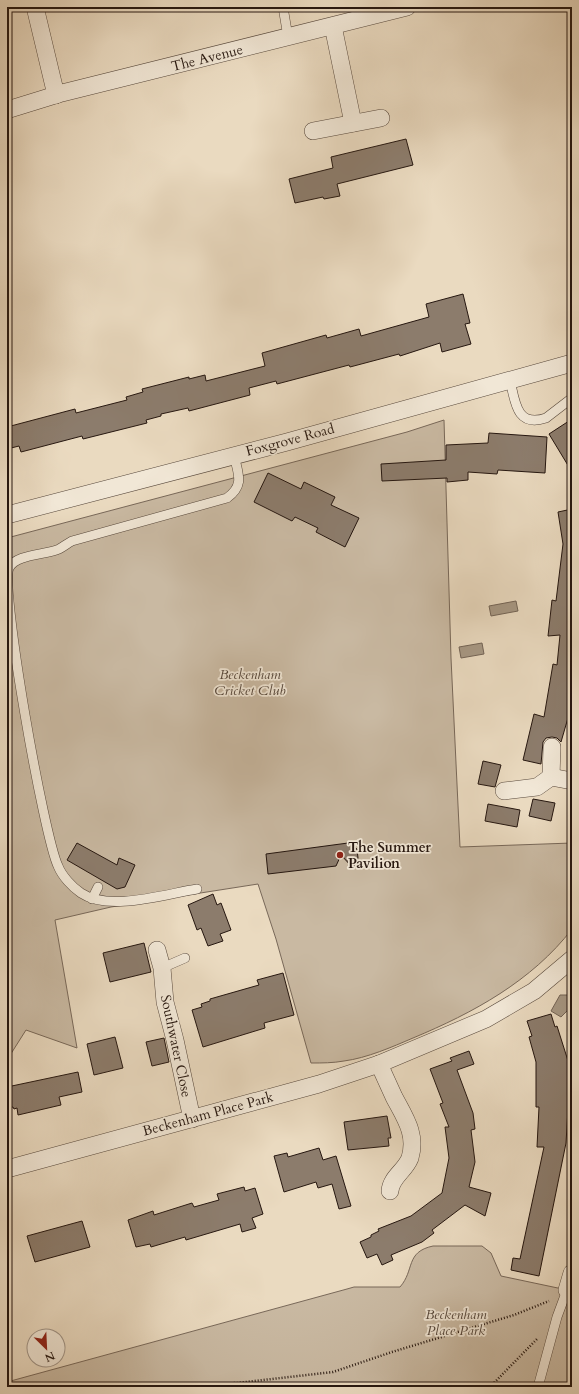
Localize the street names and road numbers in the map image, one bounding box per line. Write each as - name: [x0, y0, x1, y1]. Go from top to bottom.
- street label: The Avenue: [169, 40, 245, 76]
- street label: Foxgrove Road: [244, 419, 337, 461]
- street label: Southwater Close: [156, 993, 196, 1099]
- street label: Beckenham Place Park: [140, 1087, 276, 1141]

